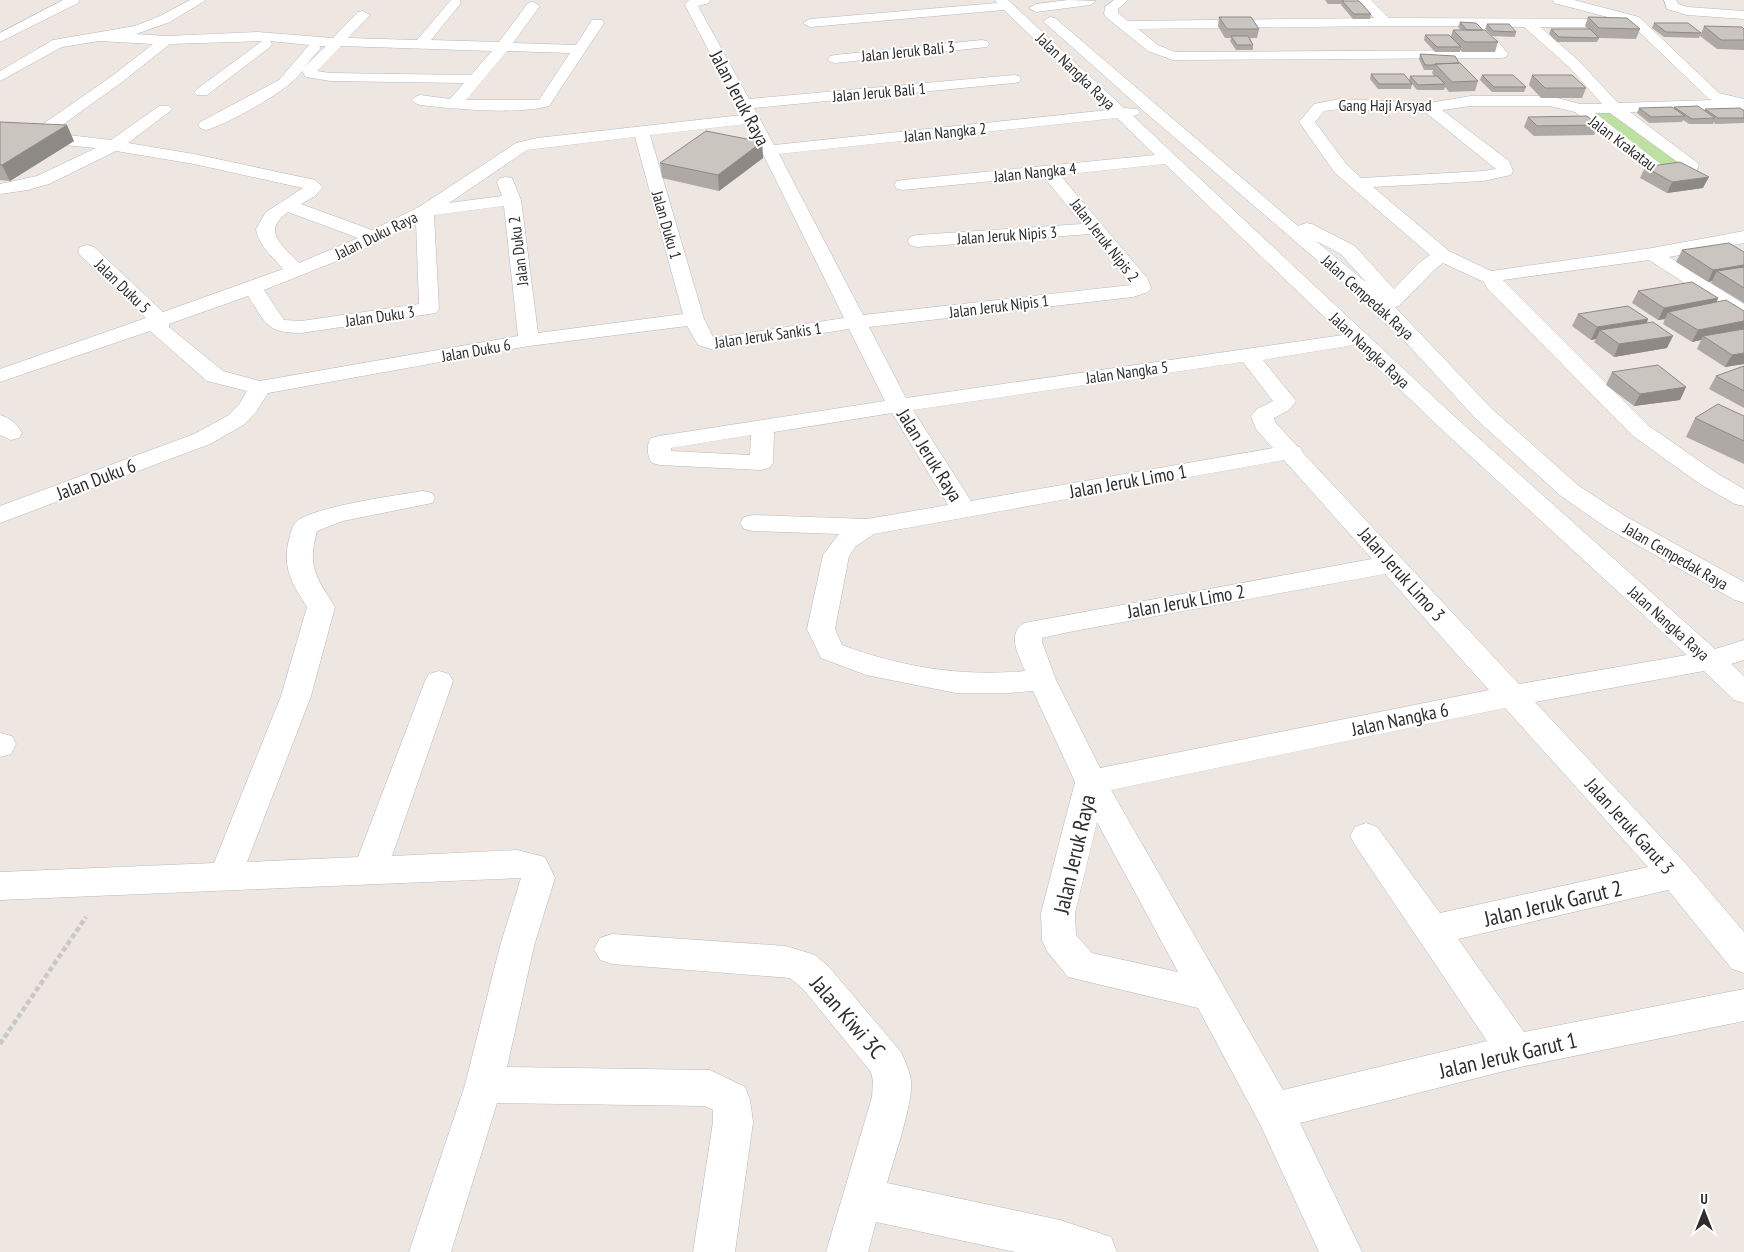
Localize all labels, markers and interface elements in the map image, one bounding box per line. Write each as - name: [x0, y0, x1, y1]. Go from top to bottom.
- street label: Jalan Nangka Raya: [1032, 28, 1120, 114]
- street label: Jalan Jeruk Bali 3: [859, 36, 956, 66]
- street label: Jalan Jeruk Raya: [704, 45, 775, 150]
- street label: Jalan Jeruk Bali 1: [831, 78, 926, 106]
- street label: Gang Haji Arsyad: [1338, 95, 1432, 115]
- street label: Jalan Krakatau: [1584, 110, 1661, 175]
- street label: Jalan Nangka 2: [902, 118, 987, 146]
- street label: Jalan Nangka 4: [992, 158, 1077, 186]
- street label: Jalan Duku 1: [647, 188, 686, 261]
- street label: Jalan Jeruk Nipis 2: [1066, 194, 1144, 286]
- street label: Jalan Duku Raya: [331, 206, 420, 264]
- street label: Jalan Duku 2: [504, 215, 532, 288]
- street label: Jalan Jeruk Nipis 3: [955, 222, 1058, 249]
- street label: Jalan Cempedak Raya: [1317, 250, 1418, 344]
- street label: Jalan Duku 5: [90, 254, 155, 317]
- street label: Jalan Jeruk Nipis 1: [947, 290, 1050, 322]
- street label: Jalan Duku 3: [343, 301, 416, 331]
- street label: Jalan Nangka Raya: [1325, 307, 1414, 392]
- street label: Jalan Jeruk Sankis 1: [712, 318, 823, 353]
- street label: Jalan Duku 6: [439, 334, 512, 366]
- street label: Jalan Nangka 5: [1084, 356, 1169, 388]
- street label: Jalan Jeruk Raya: [892, 403, 968, 506]
- street label: Jalan Duku 6: [52, 453, 139, 505]
- street label: Jalan Jeruk Limo 1: [1067, 459, 1188, 503]
- street label: Jalan Cempedak Raya: [1619, 518, 1732, 594]
- street label: Jalan Jeruk Limo 3: [1353, 521, 1451, 626]
- street label: Jalan Jeruk Limo 2: [1125, 579, 1246, 623]
- street label: Jalan Nangka Raya: [1624, 581, 1714, 665]
- street label: Jalan Nangka 6: [1348, 697, 1451, 741]
- street label: Jalan Jeruk Garut 3: [1580, 772, 1680, 879]
- street label: Jalan Jeruk Raya: [1046, 792, 1101, 917]
- street label: Jalan Jeruk Garut 2: [1480, 874, 1625, 933]
- street label: Jalan Kiwi 3C: [804, 969, 891, 1064]
- street label: Jalan Jeruk Garut 1: [1435, 1026, 1580, 1085]
- north arrow: [1679, 1187, 1729, 1237]
- text: U: [1700, 1190, 1708, 1208]

